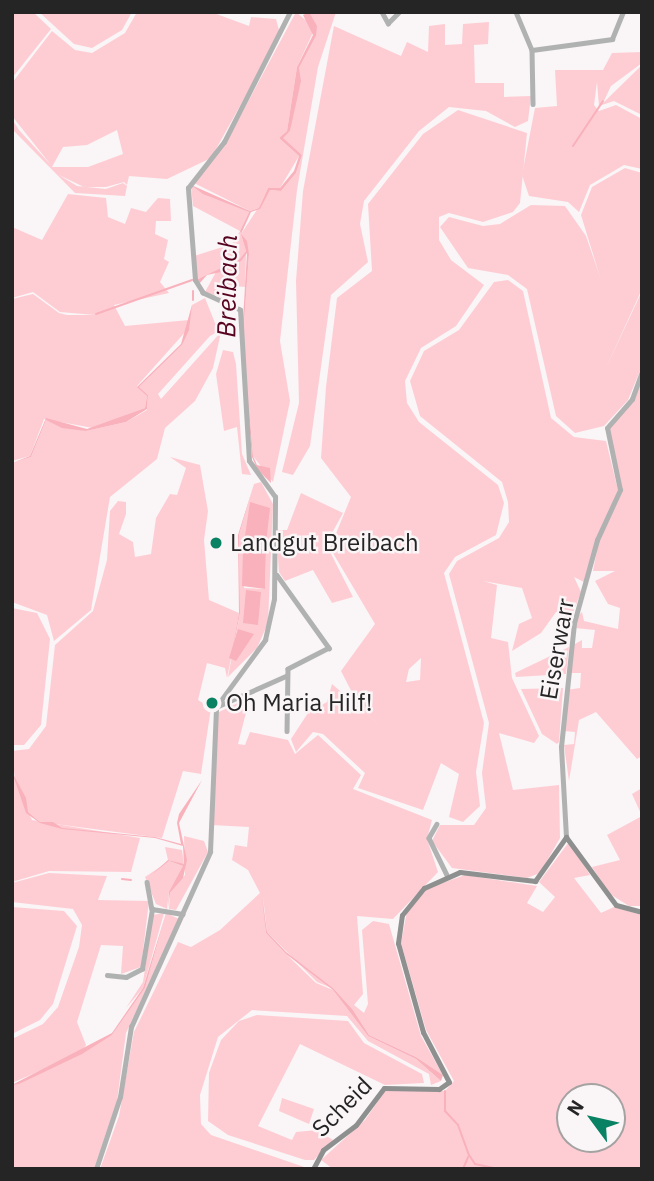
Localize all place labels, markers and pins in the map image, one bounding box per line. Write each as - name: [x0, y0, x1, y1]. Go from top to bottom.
- place label: Landgut Breibach: [230, 529, 419, 557]
- marker: Landgut Breibach: [208, 535, 224, 551]
- place label: Oh Maria Hilf!: [226, 689, 372, 717]
- marker: Oh Maria Hilf!: [204, 695, 220, 711]

